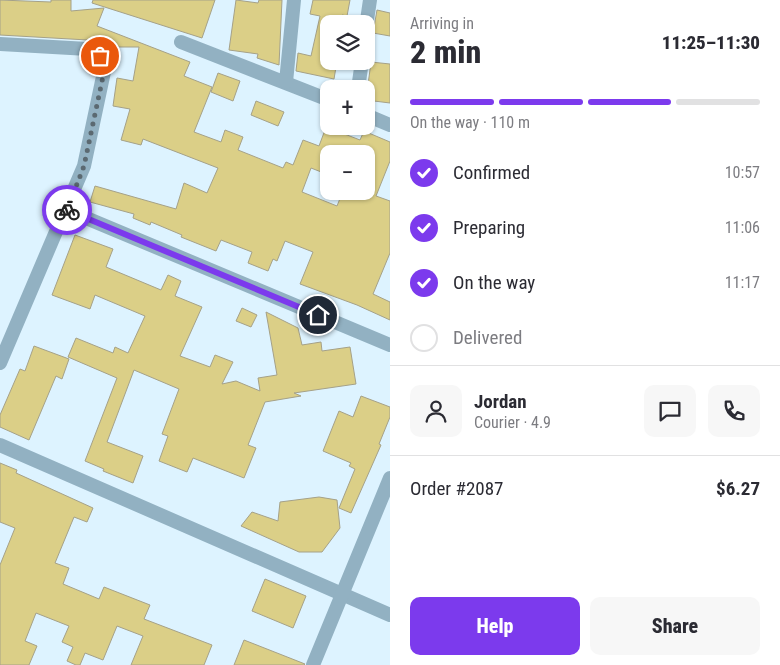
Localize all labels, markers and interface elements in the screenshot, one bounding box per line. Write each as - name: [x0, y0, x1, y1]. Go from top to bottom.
- text: Arriving in: [410, 14, 474, 33]
- map controls: [320, 15, 375, 200]
- button: layers: [320, 15, 375, 70]
- text: 11:25–11:30: [662, 31, 760, 54]
- text: 2 min: [410, 33, 481, 71]
- pin: [79, 35, 121, 77]
- icon: bag: [86, 42, 114, 70]
- button: +: [320, 80, 375, 135]
- text: On the way · 110 m: [410, 113, 530, 132]
- button: −: [320, 145, 375, 200]
- icon: check: [410, 159, 438, 187]
- text: Confirmed: [453, 161, 530, 184]
- text: 10:57: [725, 163, 760, 182]
- courier: [42, 185, 92, 235]
- icon: bike: [53, 196, 81, 224]
- icon: check: [410, 214, 438, 242]
- text: Preparing: [453, 216, 525, 239]
- text: 11:06: [725, 218, 760, 237]
- icon: check: [410, 269, 438, 297]
- text: On the way: [453, 271, 535, 294]
- text: 11:17: [725, 273, 760, 292]
- pin: [297, 294, 339, 336]
- icon: home: [304, 301, 332, 329]
- text: Delivered: [453, 326, 522, 349]
- button: person: [410, 385, 462, 437]
- button: chat: [644, 385, 696, 437]
- button: phone: [708, 385, 760, 437]
- text: Jordan: [474, 390, 527, 413]
- text: Courier · 4.9: [474, 413, 551, 432]
- text: Order #2087: [410, 477, 503, 500]
- text: $6.27: [716, 477, 760, 500]
- button: Help: [410, 597, 580, 655]
- button: Share: [590, 597, 760, 655]

